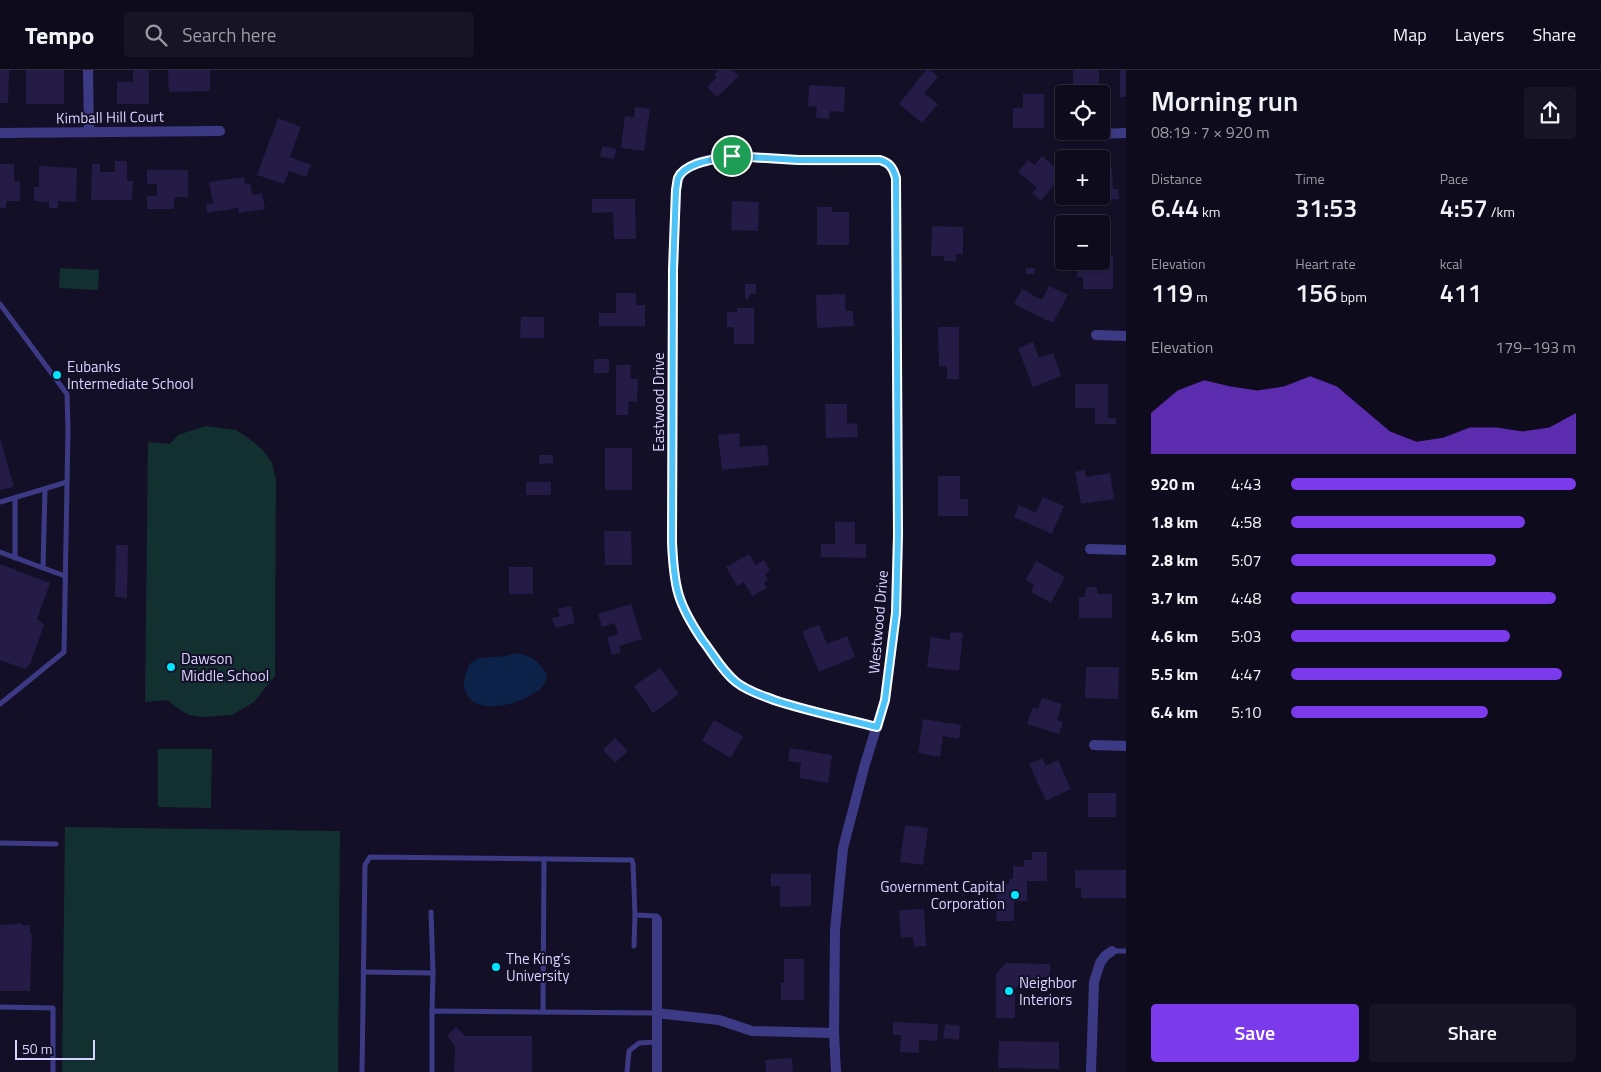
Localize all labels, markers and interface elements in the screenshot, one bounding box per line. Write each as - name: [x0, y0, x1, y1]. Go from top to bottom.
- search box: [124, 12, 474, 57]
- text: Tempo: [25, 17, 94, 53]
- text: Search here: [182, 20, 276, 49]
- icon: search: [142, 21, 170, 49]
- text: Map: [1393, 21, 1427, 48]
- text: Layers: [1455, 21, 1504, 48]
- text: Share: [1532, 21, 1576, 48]
- text: Morning run: [1151, 79, 1298, 122]
- map controls: [1055, 85, 1110, 270]
- button: locate: [1055, 85, 1110, 140]
- button: share: [1524, 87, 1576, 139]
- street label: Kimball Hill Court: [56, 105, 165, 129]
- text: 08:19 · 7 × 920 m: [1151, 120, 1270, 144]
- pin: [711, 135, 753, 177]
- icon: arrive: [718, 142, 746, 170]
- button: +: [1055, 150, 1110, 205]
- text: Distance: [1151, 168, 1202, 189]
- text: Time: [1295, 168, 1325, 189]
- text: Pace: [1440, 168, 1468, 189]
- text: 6.44: [1151, 189, 1199, 227]
- text: 31:53: [1295, 189, 1357, 227]
- text: 4:57: [1440, 189, 1488, 227]
- text: km: [1199, 201, 1220, 222]
- text: /km: [1488, 201, 1515, 222]
- button: −: [1055, 215, 1110, 270]
- text: Elevation: [1151, 253, 1205, 274]
- text: Heart rate: [1295, 253, 1355, 274]
- text: kcal: [1440, 253, 1463, 274]
- text: 119: [1151, 274, 1193, 312]
- text: 156: [1295, 274, 1337, 312]
- text: 411: [1440, 274, 1482, 312]
- text: m: [1193, 286, 1208, 307]
- text: bpm: [1337, 286, 1367, 307]
- text: Elevation: [1151, 335, 1213, 359]
- text: 179–193 m: [1495, 335, 1576, 359]
- street label: Eastwood Drive: [647, 352, 670, 452]
- place label: Eubanks Intermediate School: [67, 355, 194, 395]
- marker: Eubanks Intermediate School: [51, 369, 63, 381]
- text: 920 m: [1151, 472, 1195, 496]
- text: 4:43: [1231, 472, 1261, 496]
- text: 1.8 km: [1151, 510, 1198, 534]
- text: 4:58: [1231, 510, 1261, 534]
- text: 2.8 km: [1151, 548, 1198, 572]
- text: 5:07: [1231, 548, 1261, 572]
- street label: Westwood Drive: [862, 569, 894, 675]
- text: 3.7 km: [1151, 586, 1198, 610]
- text: 4:48: [1231, 586, 1261, 610]
- text: 4.6 km: [1151, 624, 1198, 648]
- text: 5:03: [1231, 624, 1261, 648]
- place label: Dawson Middle School: [181, 647, 269, 687]
- marker: Dawson Middle School: [165, 661, 177, 673]
- text: 5.5 km: [1151, 662, 1198, 686]
- text: 4:47: [1231, 662, 1261, 686]
- text: 6.4 km: [1151, 700, 1198, 724]
- text: 5:10: [1231, 700, 1261, 724]
- place label: Government Capital Corporation: [880, 875, 1005, 915]
- marker: Government Capital Corporation: [1009, 889, 1021, 901]
- place label: The King’s University: [506, 947, 570, 987]
- marker: The King’s University: [490, 961, 502, 973]
- place label: Neighbor Interiors: [1019, 971, 1077, 1011]
- marker: Neighbor Interiors: [1003, 985, 1015, 997]
- button: Save: [1151, 1004, 1359, 1062]
- button: Share: [1369, 1004, 1576, 1062]
- scale bar: [15, 1037, 95, 1060]
- text: 50 m: [22, 1038, 52, 1059]

